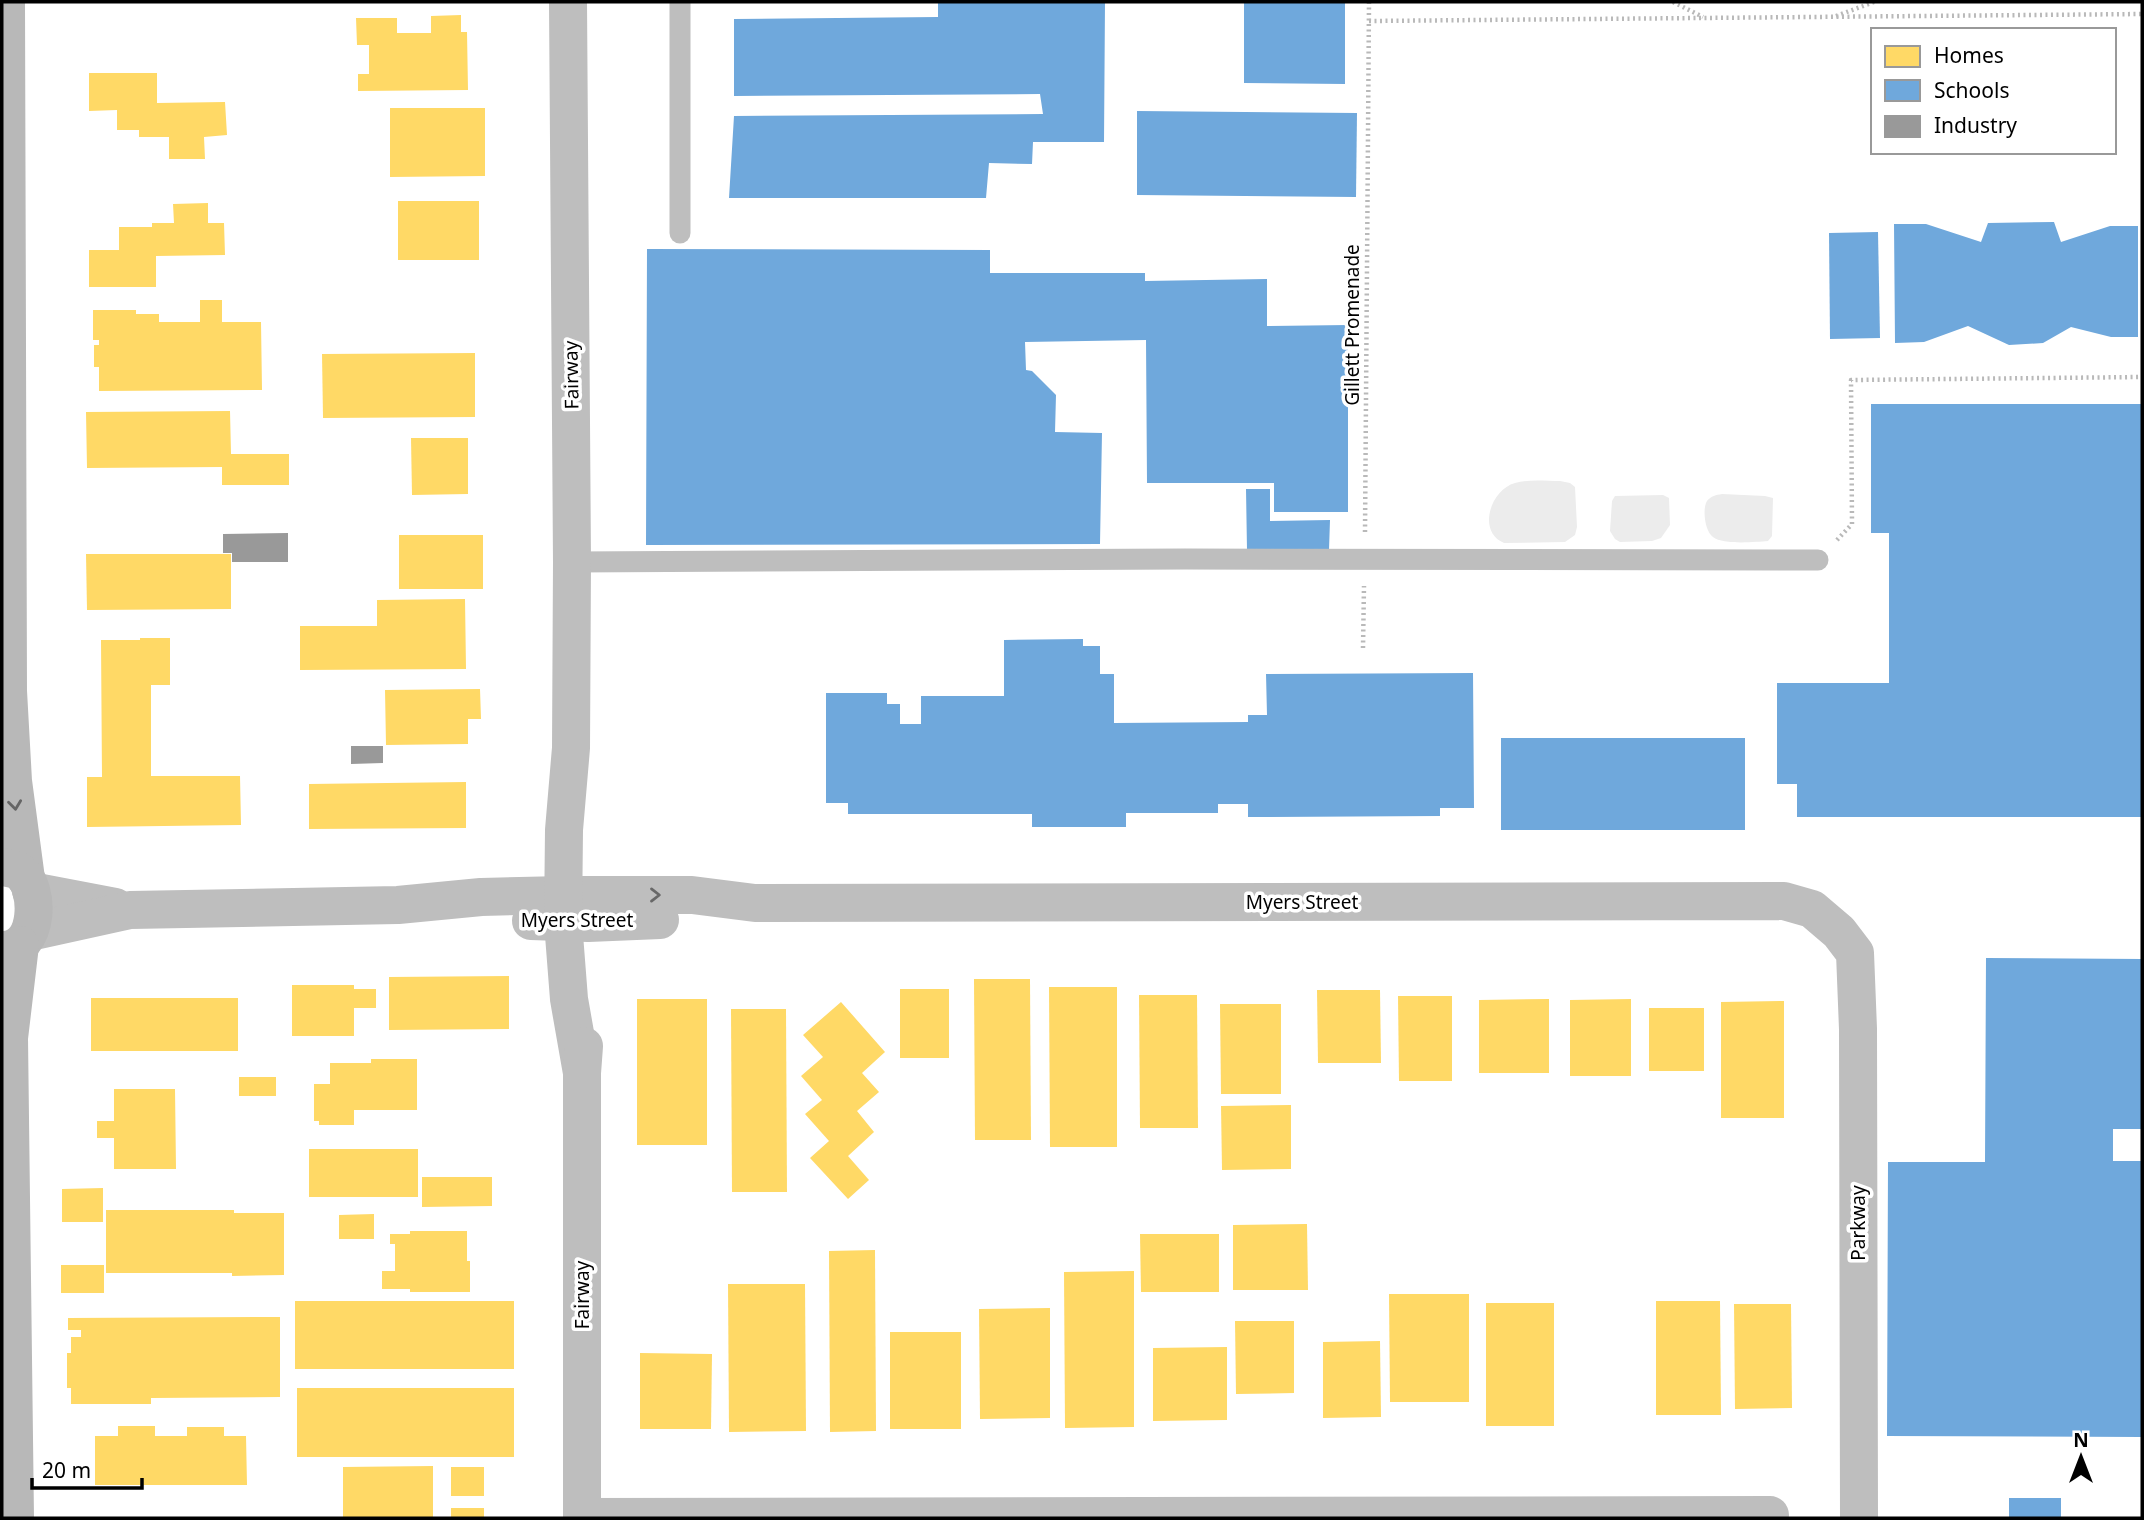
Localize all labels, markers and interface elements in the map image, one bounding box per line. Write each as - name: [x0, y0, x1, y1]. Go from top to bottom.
- legend: [1871, 28, 2116, 154]
- text: Homes: [1934, 41, 2004, 69]
- text: Schools: [1934, 76, 2009, 104]
- text: Industry: [1934, 111, 2017, 139]
- street label: Gillett Promenade: [1339, 244, 1365, 406]
- street label: Fairway: [557, 340, 585, 410]
- one-way arrow: [8, 799, 23, 811]
- one-way arrow: [651, 887, 661, 903]
- street label: Myers Street: [1246, 889, 1358, 915]
- street label: Myers Street: [521, 907, 633, 933]
- street label: Parkway: [1845, 1185, 1871, 1261]
- street label: Fairway: [569, 1260, 595, 1329]
- north arrow: [2046, 1422, 2116, 1492]
- text: N: [2073, 1427, 2089, 1453]
- scale bar: [32, 1446, 142, 1490]
- text: 20 m: [42, 1456, 91, 1484]

